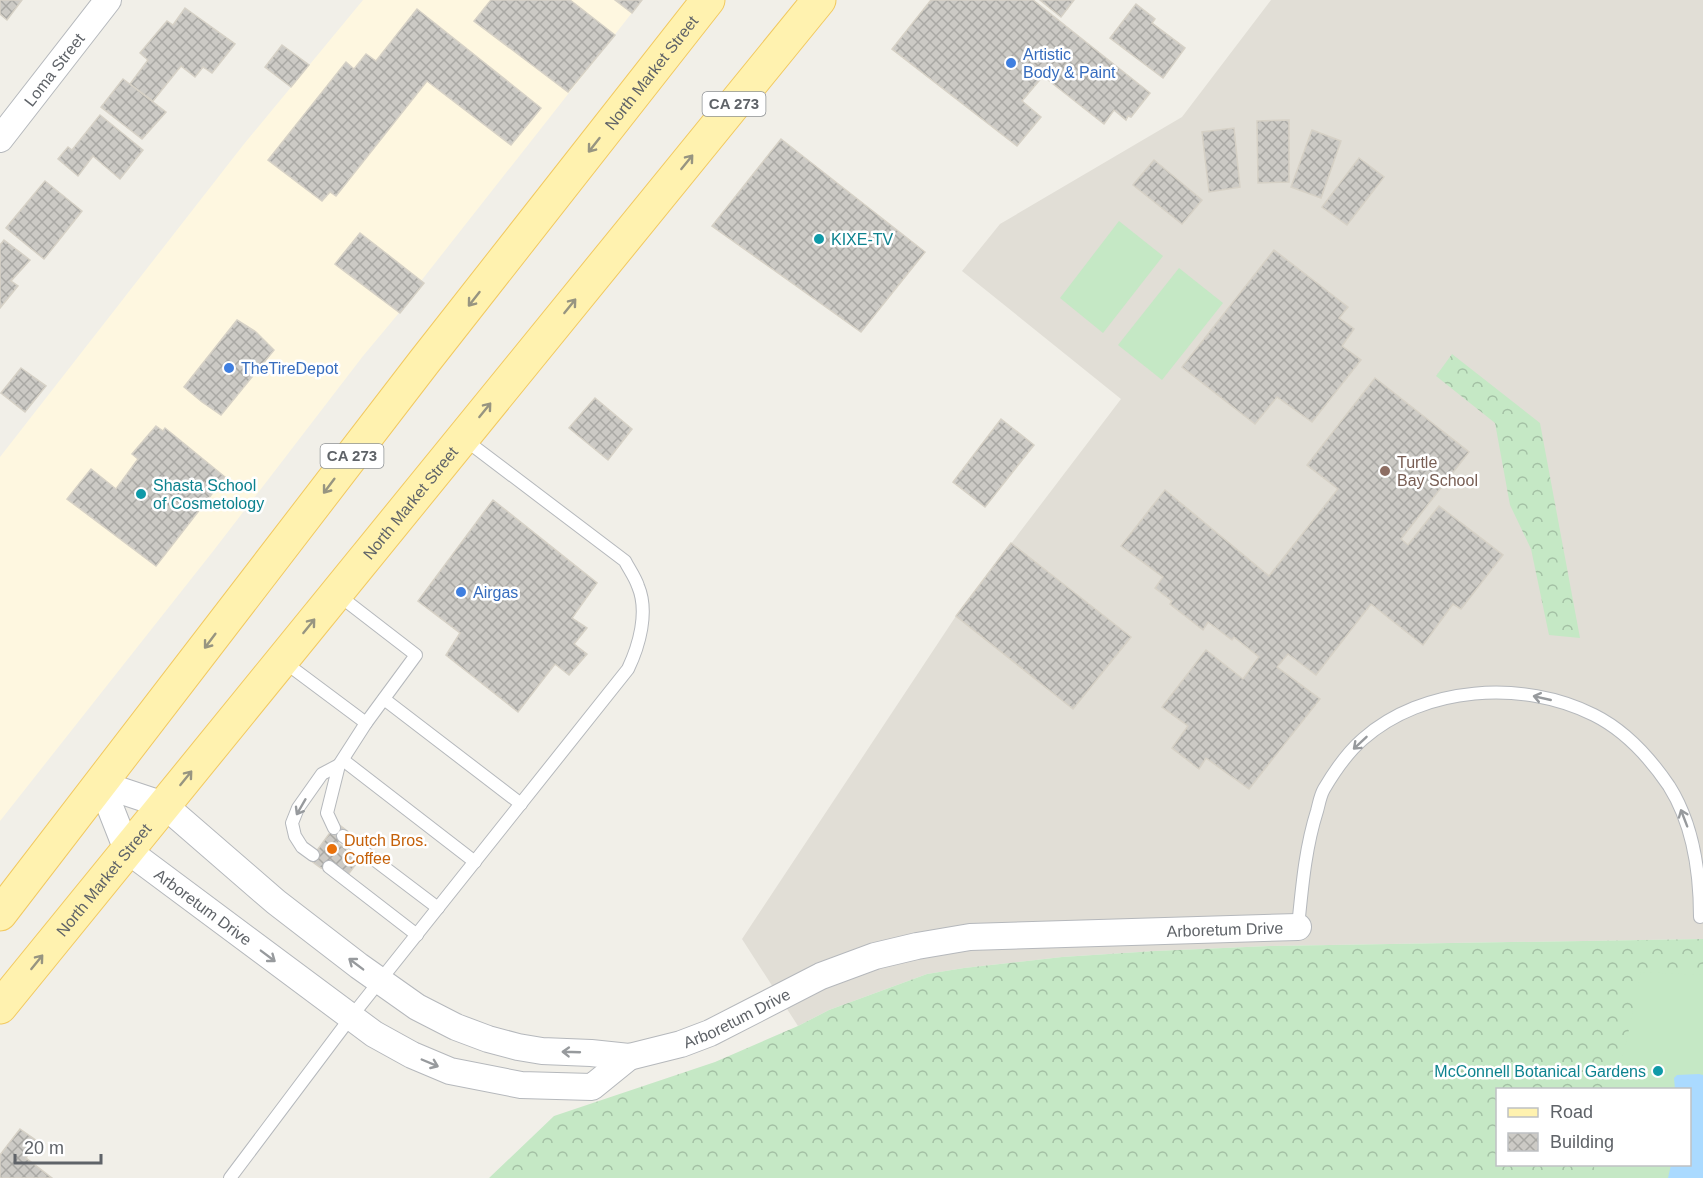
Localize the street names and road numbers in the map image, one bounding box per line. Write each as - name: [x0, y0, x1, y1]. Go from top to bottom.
- street label: North Market Street: [602, 12, 702, 133]
- street label: Loma Street: [21, 30, 88, 109]
- road number: CA 273: [702, 92, 766, 116]
- street label: North Market Street: [360, 443, 462, 563]
- road number: CA 273: [320, 444, 384, 468]
- street label: North Market Street: [53, 820, 155, 940]
- street label: Arboretum Drive: [151, 866, 255, 949]
- street label: Arboretum Drive: [1166, 919, 1284, 940]
- street label: Arboretum Drive: [681, 985, 793, 1051]

